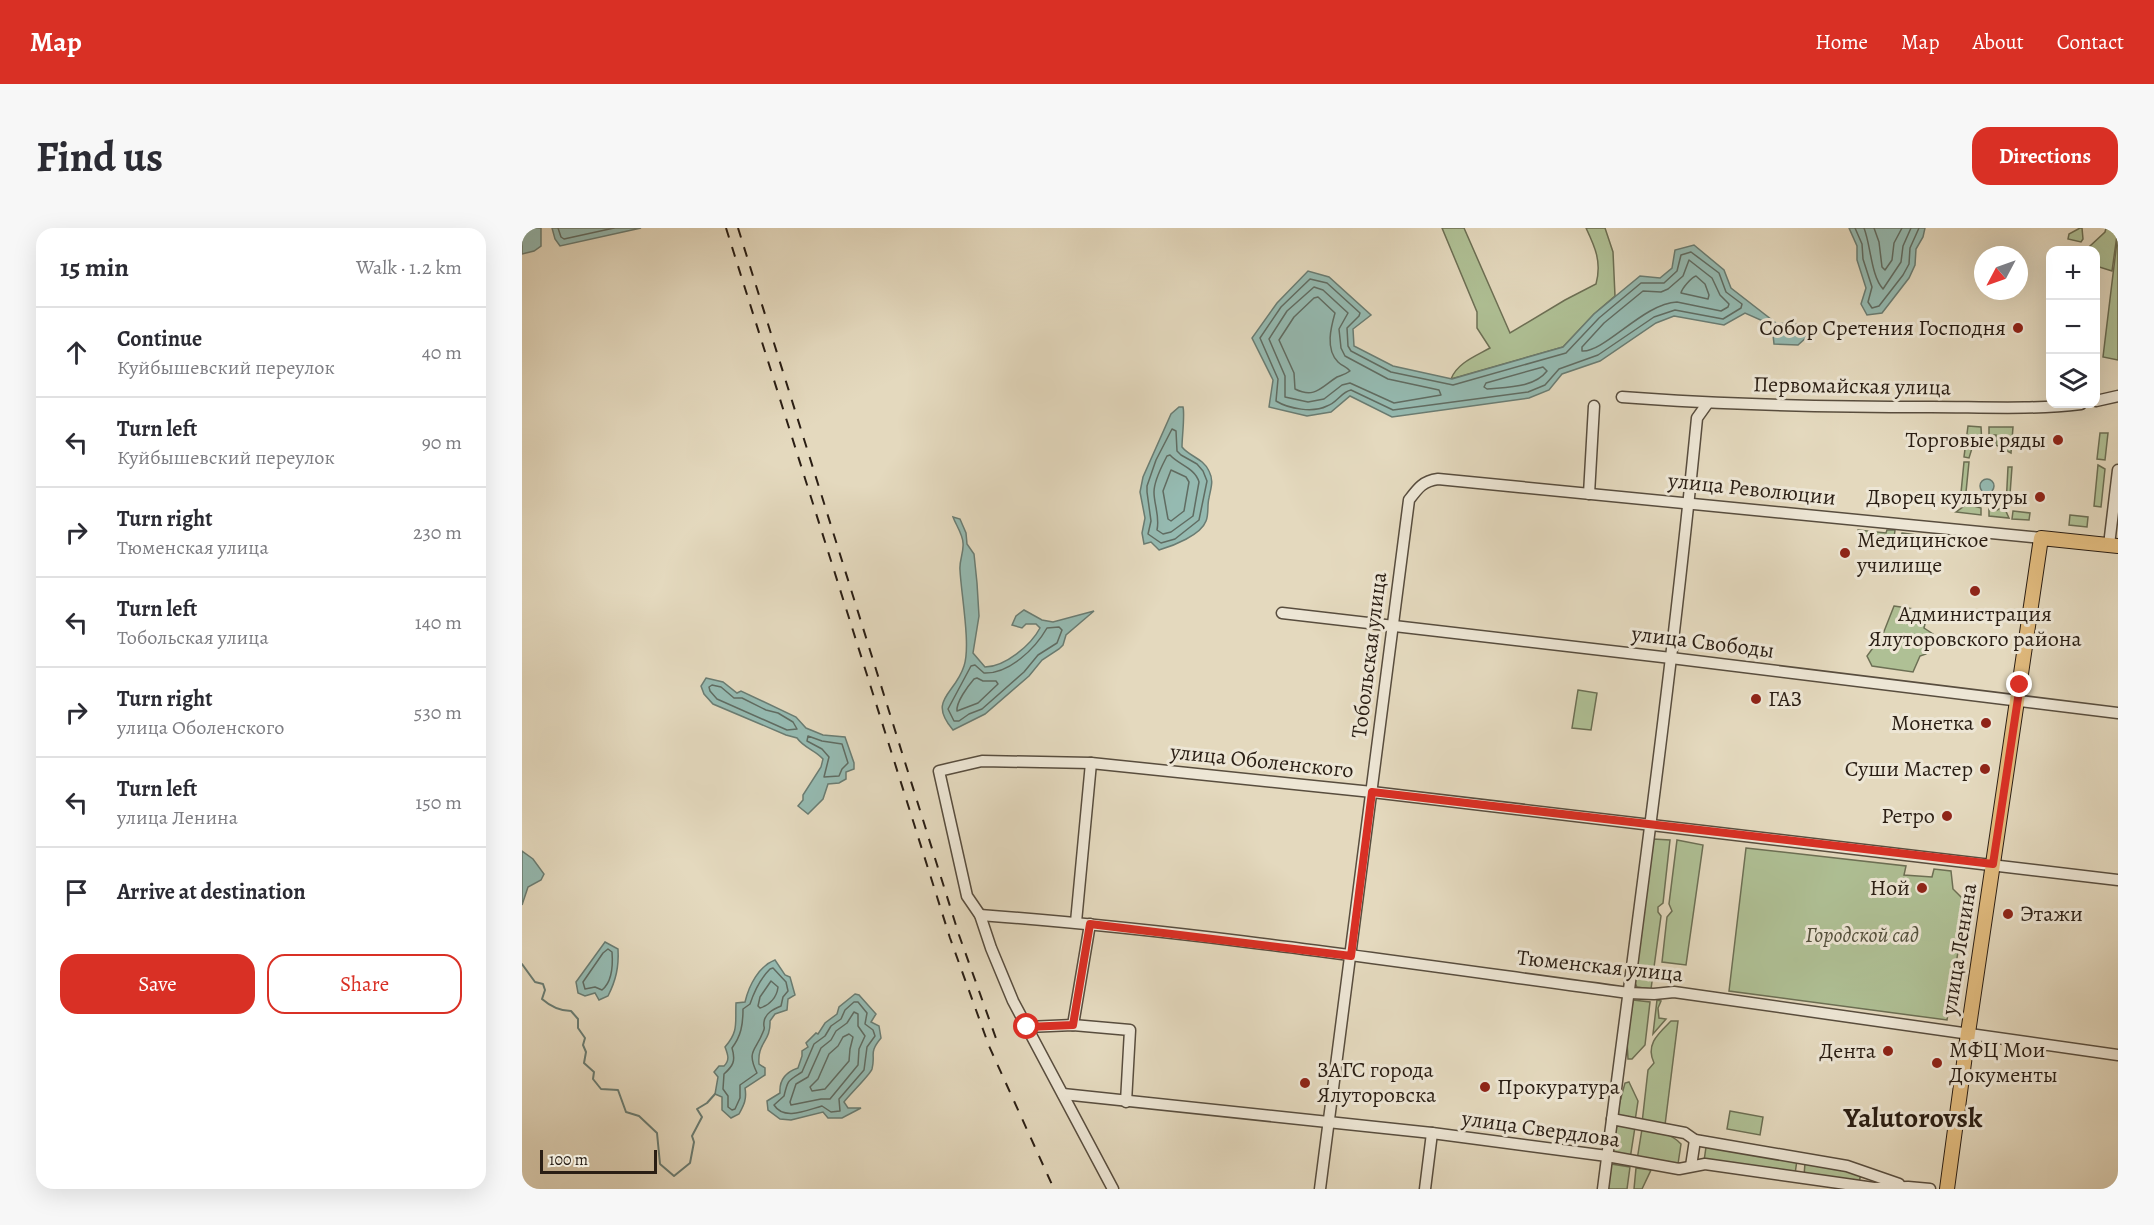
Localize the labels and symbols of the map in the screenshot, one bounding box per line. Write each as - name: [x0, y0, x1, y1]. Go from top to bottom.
- north arrow: [1974, 246, 2028, 300]
- place label: Собор Сретения Господня: [1759, 313, 2006, 343]
- marker: Собор Сретения Господня: [2011, 321, 2025, 335]
- street label: Первомайская улица: [1753, 369, 1952, 403]
- place label: Торговые ряды: [1906, 425, 2046, 455]
- marker: Торговые ряды: [2051, 433, 2065, 447]
- street label: улица Революции: [1666, 465, 1837, 513]
- place label: Дворец культуры: [1866, 482, 2028, 512]
- marker: Дворец культуры: [2033, 490, 2047, 504]
- place label: Медицинское училище: [1856, 525, 1989, 580]
- marker: Медицинское училище: [1838, 546, 1852, 560]
- street label: Тобольская улица: [1344, 570, 1394, 740]
- marker: Администрация Ялуторовского района: [1968, 584, 1982, 598]
- place label: Администрация Ялуторовского района: [1868, 599, 2083, 654]
- street label: улица Свободы: [1629, 618, 1776, 666]
- route end: [2006, 671, 2032, 697]
- place label: ГАЗ: [1768, 684, 1802, 714]
- marker: ГАЗ: [1749, 692, 1763, 706]
- place label: Монетка: [1891, 708, 1975, 738]
- marker: Монетка: [1979, 716, 1993, 730]
- street label: улица Оболенского: [1168, 736, 1355, 786]
- place label: Суши Мастер: [1845, 754, 1973, 784]
- marker: Суши Мастер: [1978, 762, 1992, 776]
- place label: Ретро: [1881, 801, 1935, 831]
- marker: Ретро: [1940, 809, 1954, 823]
- place label: Ной: [1870, 873, 1910, 903]
- street label: улица Ленина: [1934, 880, 1984, 1018]
- marker: Ной: [1915, 881, 1929, 895]
- place label: Этажи: [2020, 899, 2083, 929]
- marker: Этажи: [2001, 907, 2015, 921]
- park label: Городской сад: [1805, 920, 1919, 950]
- street label: Тюменская улица: [1515, 942, 1685, 990]
- route start: [1013, 1013, 1039, 1039]
- place label: МФЦ Мои Документы: [1949, 1035, 2058, 1090]
- place label: Дента: [1819, 1036, 1877, 1066]
- marker: Дента: [1881, 1044, 1895, 1058]
- place label: ЗАГС города Ялуторовска: [1317, 1055, 1437, 1110]
- marker: МФЦ Мои Документы: [1930, 1056, 1944, 1070]
- place label: Прокуратура: [1497, 1072, 1621, 1102]
- marker: ЗАГС города Ялуторовска: [1298, 1076, 1312, 1090]
- marker: Прокуратура: [1478, 1080, 1492, 1094]
- district label: Yalutorovsk: [1843, 1099, 1983, 1137]
- street label: улица Свердлова: [1459, 1103, 1623, 1155]
- scale bar: [540, 1147, 657, 1174]

